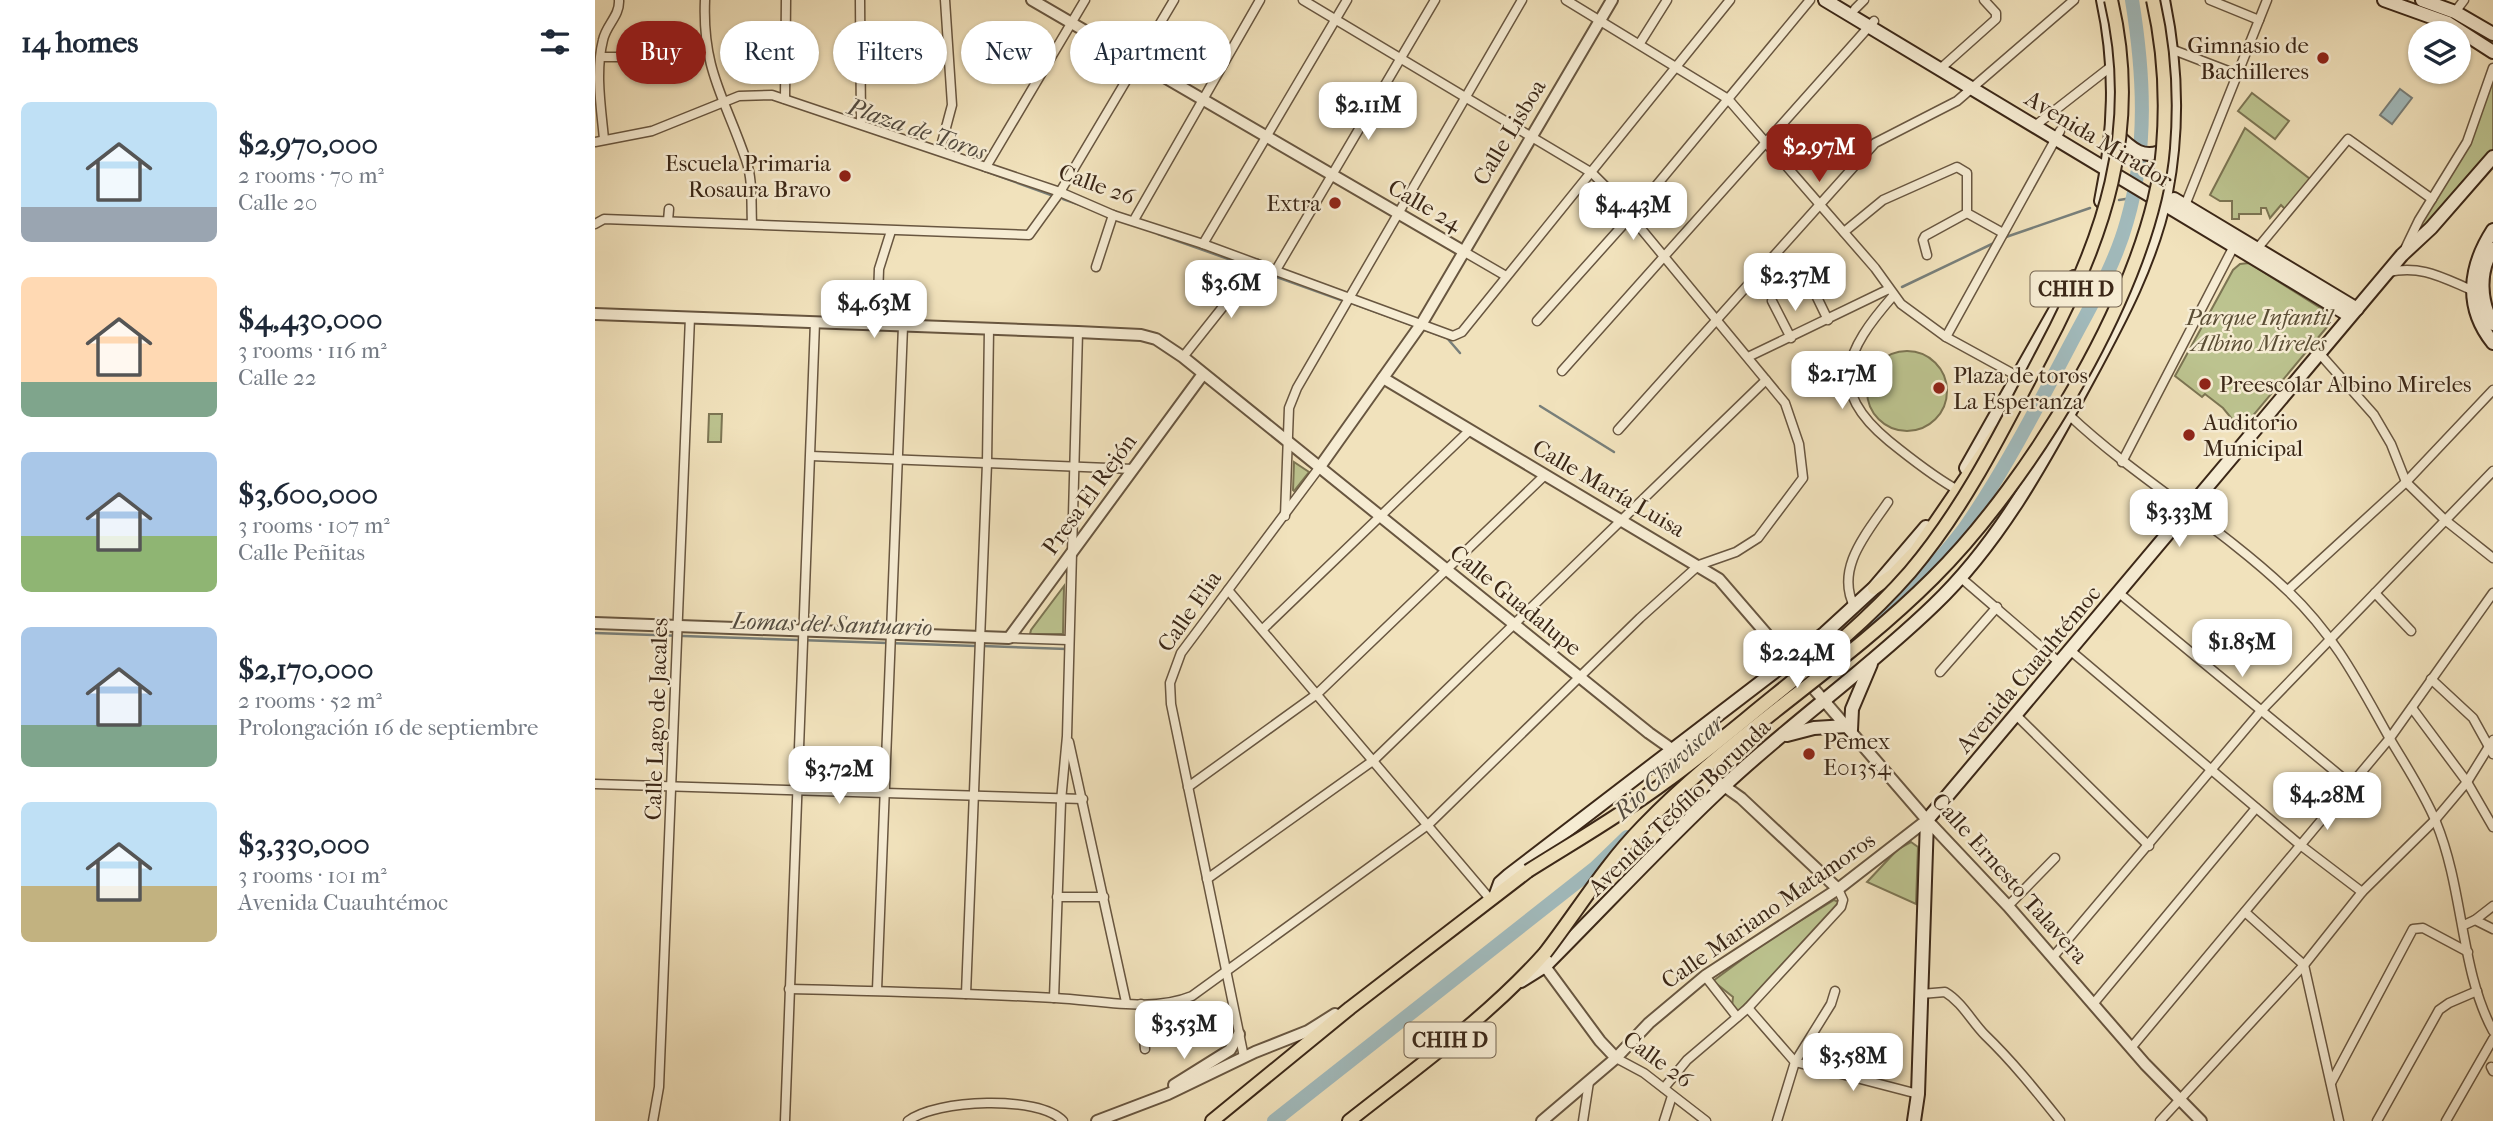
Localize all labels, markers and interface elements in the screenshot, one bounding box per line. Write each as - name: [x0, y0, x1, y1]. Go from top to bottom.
- chip: Buy: [616, 21, 706, 84]
- chip: Rent: [720, 21, 819, 84]
- chip: Filters: [833, 21, 947, 84]
- chip: New: [961, 21, 1056, 84]
- chip: Apartment: [1070, 21, 1231, 84]
- map controls: [2408, 21, 2471, 84]
- button: layers: [2408, 21, 2471, 84]
- icon: filters: [536, 23, 574, 61]
- text: 14 homes: [21, 25, 138, 60]
- place label: Gimnasio de Bachilleres: [2187, 32, 2309, 85]
- marker: Gimnasio de Bachilleres: [2315, 50, 2331, 66]
- street label: Calle Lisboa: [1467, 74, 1552, 190]
- pin: $2.11M: [1311, 82, 1425, 142]
- street label: Avenida Mirador: [2019, 84, 2177, 194]
- text: $2.11M: [1335, 91, 1401, 118]
- water label: Plaza de Toros: [843, 92, 991, 166]
- pin: $2.97M: [1762, 124, 1876, 184]
- text: $2,970,000: [238, 127, 378, 162]
- icon: home: [77, 130, 161, 214]
- text: $2.97M: [1783, 133, 1855, 160]
- place label: Escuela Primaria Rosaura Bravo: [665, 150, 831, 203]
- street label: Calle 26: [1055, 158, 1139, 211]
- text: 2 rooms · 70 m²: [238, 162, 384, 189]
- marker: Escuela Primaria Rosaura Bravo: [837, 168, 853, 184]
- street label: Calle 24: [1383, 174, 1468, 238]
- pin: $4.43M: [1576, 182, 1690, 242]
- text: Calle 20: [238, 189, 318, 216]
- place label: Extra: [1266, 190, 1321, 217]
- text: $4.43M: [1595, 191, 1671, 218]
- marker: Extra: [1327, 195, 1343, 211]
- pin: $2.37M: [1738, 254, 1852, 313]
- pin: $3.6M: [1182, 260, 1280, 320]
- text: $2.37M: [1760, 262, 1830, 289]
- text: $3.6M: [1201, 269, 1261, 296]
- road number: CHIH D: [2031, 272, 2121, 306]
- pin: $4.63M: [817, 280, 931, 340]
- text: $4.63M: [837, 289, 911, 316]
- text: $4,430,000: [238, 302, 382, 337]
- park label: Parque Infantil Albino Mireles: [2185, 304, 2335, 357]
- icon: home: [77, 305, 161, 389]
- text: 3 rooms · 116 m²: [238, 337, 387, 364]
- pin: $2.17M: [1785, 352, 1899, 411]
- text: $2.17M: [1807, 360, 1877, 387]
- place label: Plaza de toros La Esperanza: [1953, 362, 2088, 415]
- text: Calle 22: [238, 364, 317, 391]
- place label: Preescolar Albino Mireles: [2219, 371, 2472, 398]
- marker: Preescolar Albino Mireles: [2197, 376, 2213, 392]
- marker: Plaza de toros La Esperanza: [1931, 380, 1947, 396]
- place label: Auditorio Municipal: [2202, 409, 2304, 462]
- marker: Auditorio Municipal: [2181, 427, 2197, 443]
- street label: Presa El Rejón: [1037, 428, 1143, 560]
- street label: Calle María Luisa: [1528, 434, 1690, 543]
- text: $3,600,000: [238, 477, 378, 512]
- icon: home: [77, 480, 161, 564]
- pin: $3.33M: [2122, 490, 2236, 549]
- text: $3.33M: [2146, 498, 2212, 525]
- text: 3 rooms · 107 m²: [238, 512, 390, 539]
- text: Calle Peñitas: [238, 539, 365, 566]
- street label: Calle Guadalupe: [1445, 539, 1587, 662]
- street label: Calle Elia: [1152, 565, 1227, 657]
- street label: Avenida Cuauhtémoc: [1950, 580, 2106, 759]
- water label: Lomas del Santuario: [729, 606, 933, 642]
- street label: Calle Lago de Jacales: [639, 617, 674, 821]
- pin: $1.85M: [2185, 620, 2299, 679]
- text: $1.85M: [2208, 628, 2276, 655]
- pin: $2.24M: [1740, 630, 1854, 690]
- text: $2.24M: [1759, 639, 1835, 666]
- text: $2,170,000: [238, 652, 374, 687]
- icon: home: [77, 655, 161, 739]
- text: 2 rooms · 52 m²: [238, 687, 382, 714]
- water label: Rio Chuviscar: [1606, 707, 1732, 827]
- street label: Avenida Teófilo Borunda: [1582, 713, 1776, 902]
- text: Prolongación 16 de septiembre: [238, 714, 538, 741]
- place label: Pemex E01354: [1823, 728, 1892, 781]
- pin: $3.72M: [782, 746, 896, 806]
- marker: Pemex E01354: [1801, 746, 1817, 762]
- text: $3.72M: [804, 755, 874, 782]
- pin: $4.28M: [2270, 772, 2384, 832]
- text: $4.28M: [2289, 781, 2365, 808]
- street label: Calle Ernesto Talavera: [1926, 787, 2094, 970]
- street label: Calle Mariano Matamoros: [1656, 826, 1880, 994]
- text: $3,330,000: [238, 827, 370, 862]
- icon: home: [77, 830, 161, 914]
- text: 3 rooms · 101 m²: [238, 862, 387, 889]
- text: Avenida Cuauhtémoc: [238, 889, 448, 916]
- pin: $3.53M: [1127, 1002, 1241, 1061]
- text: $3.53M: [1151, 1010, 1217, 1037]
- road number: CHIH D: [1405, 1023, 1495, 1058]
- street label: Calle 26: [1618, 1025, 1698, 1094]
- pin: $3.58M: [1796, 1034, 1910, 1093]
- text: $3.58M: [1819, 1042, 1887, 1069]

